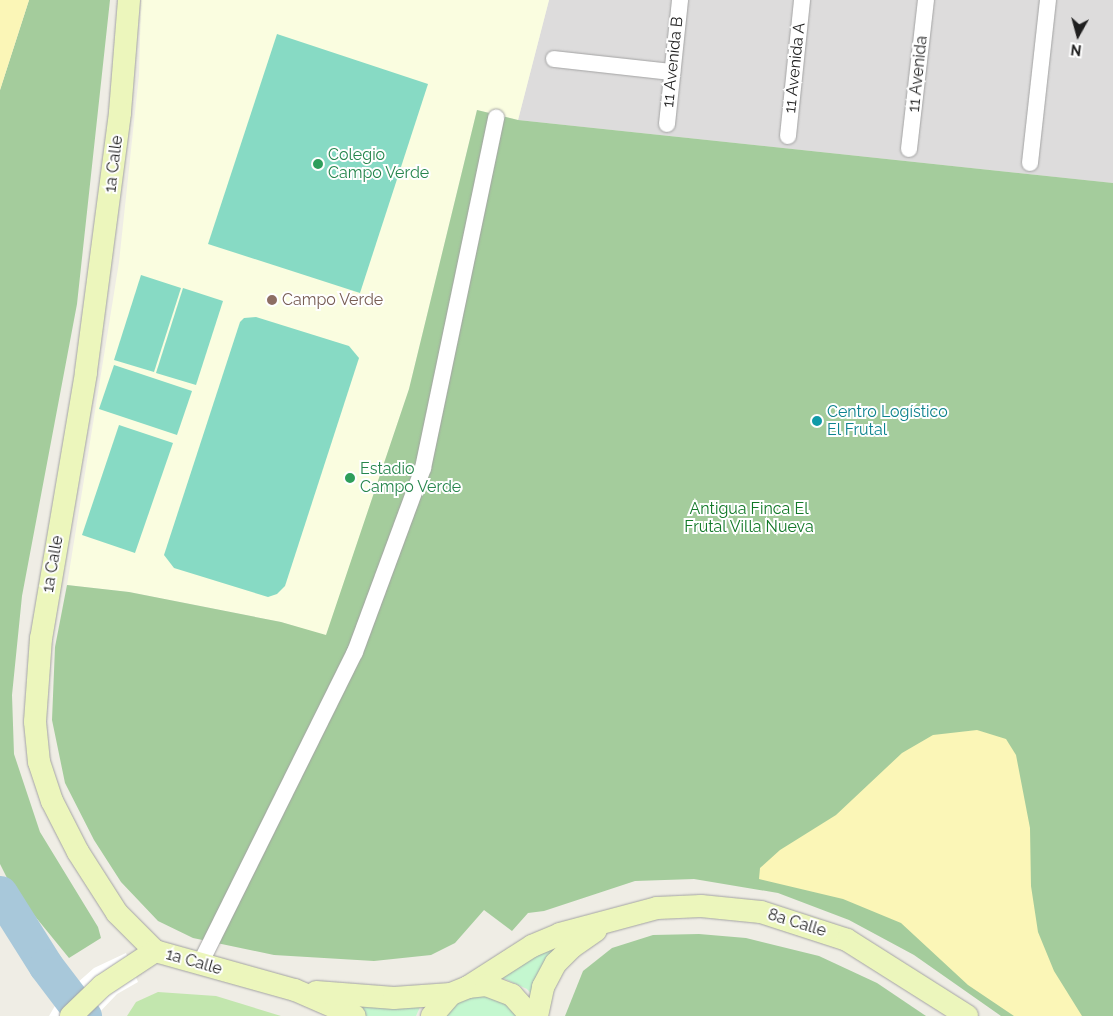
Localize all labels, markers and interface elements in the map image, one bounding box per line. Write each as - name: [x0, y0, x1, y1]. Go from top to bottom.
- north arrow: [1053, 10, 1103, 60]
- street label: 11 Avenida B: [659, 15, 687, 109]
- street label: 11 Avenida A: [781, 21, 809, 115]
- street label: 11 Avenida: [904, 35, 932, 113]
- text: N: [1070, 41, 1082, 58]
- street label: 1a Calle: [101, 134, 127, 194]
- place label: Colegio Campo Verde: [328, 145, 430, 183]
- marker: Colegio Campo Verde: [312, 158, 324, 170]
- place label: Campo Verde: [282, 290, 384, 310]
- marker: Campo Verde: [266, 294, 278, 306]
- place label: Centro Logístico El Frutal: [827, 402, 948, 440]
- marker: Centro Logístico El Frutal: [811, 415, 823, 427]
- place label: Estadio Campo Verde: [360, 459, 462, 497]
- marker: Estadio Campo Verde: [344, 472, 356, 484]
- park label: Antigua Finca El Frutal Villa Nueva: [684, 499, 814, 537]
- street label: 1a Calle: [39, 534, 67, 594]
- street label: 8a Calle: [765, 905, 829, 941]
- street label: 1a Calle: [164, 945, 224, 979]

